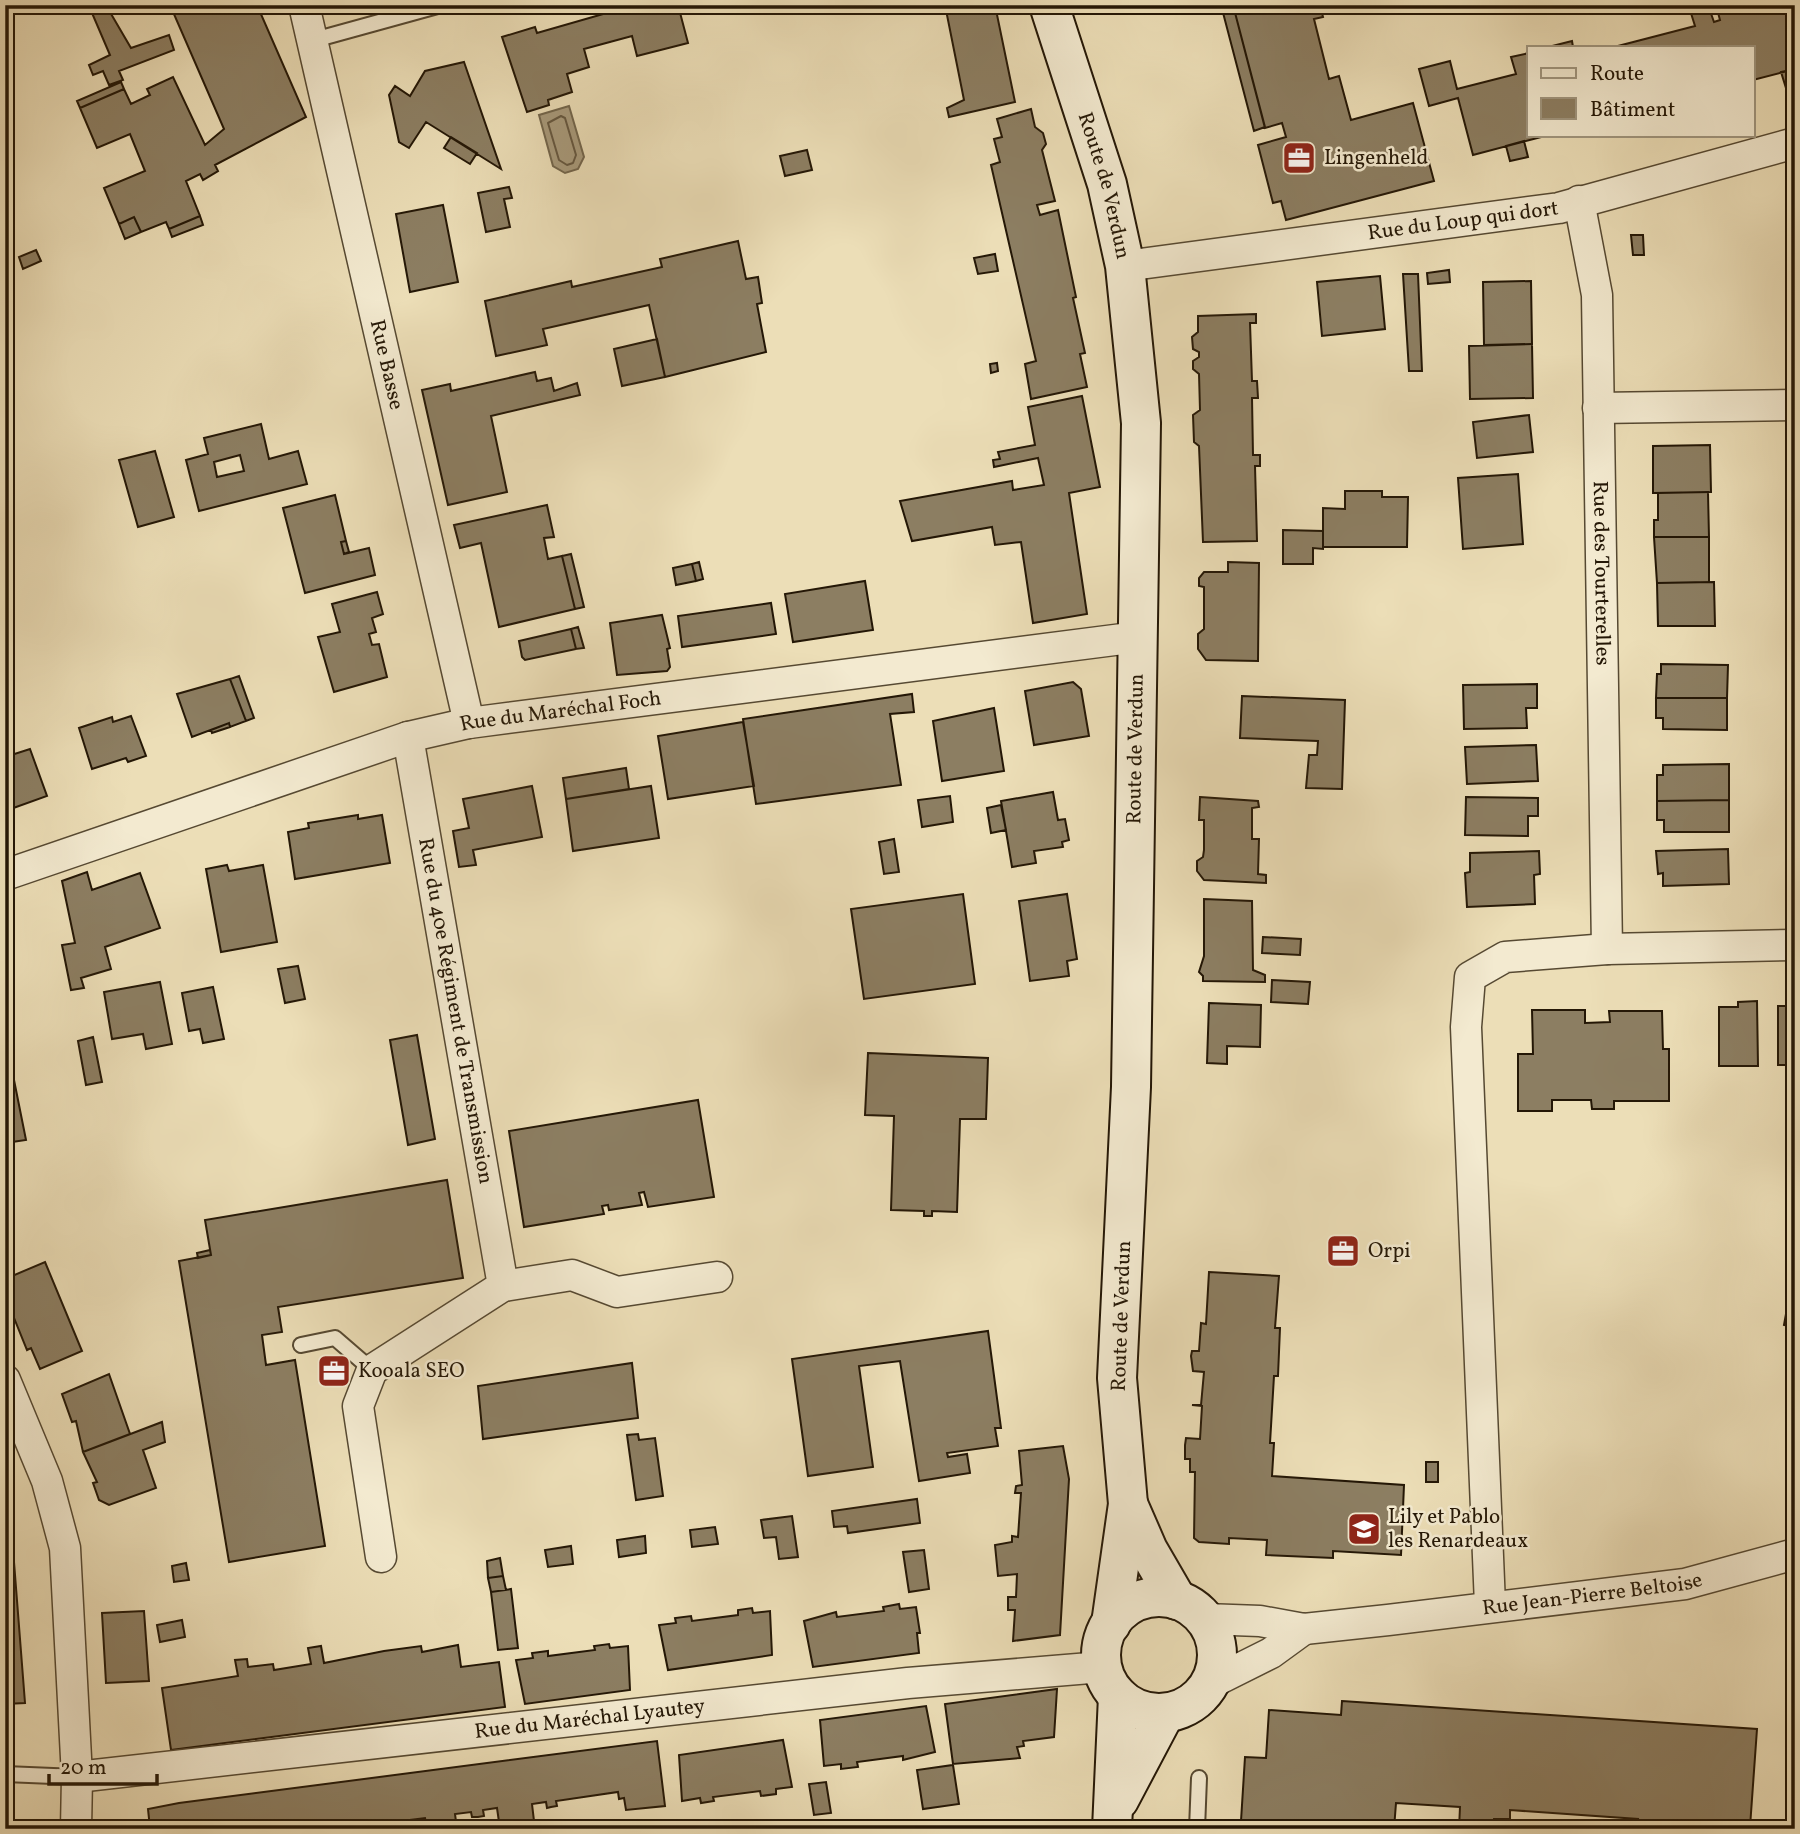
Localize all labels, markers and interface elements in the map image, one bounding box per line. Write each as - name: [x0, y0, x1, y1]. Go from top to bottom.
- legend: [1527, 46, 1755, 136]
- text: Route: [1590, 60, 1644, 89]
- text: Bâtiment: [1590, 96, 1675, 125]
- street label: Route de Verdun: [1070, 108, 1138, 262]
- office icon: Lingenheld: [1280, 139, 1318, 177]
- place label: Lingenheld: [1324, 144, 1428, 173]
- street label: Rue du Loup qui dort: [1366, 194, 1560, 248]
- street label: Rue Basse: [362, 317, 411, 413]
- street label: Rue des Tourterelles: [1585, 481, 1617, 666]
- street label: Route de Verdun: [1120, 673, 1152, 825]
- street label: Rue du Maréchal Foch: [457, 684, 663, 739]
- street label: Rue du 40e Régiment de Transmission: [410, 836, 500, 1186]
- office icon: Orpi: [1324, 1232, 1362, 1270]
- place label: Orpi: [1368, 1237, 1411, 1266]
- street label: Route de Verdun: [1105, 1240, 1139, 1392]
- office icon: Kooala SEO: [315, 1352, 353, 1390]
- place label: Kooala SEO: [358, 1357, 465, 1386]
- place label: Lily et Pablo les Renardeaux: [1388, 1503, 1528, 1556]
- school or university icon: Lily et Pablo les Renardeaux: [1345, 1510, 1383, 1548]
- street label: Rue Jean-Pierre Beltoise: [1480, 1565, 1706, 1623]
- street label: Rue du Maréchal Lyautey: [473, 1691, 707, 1746]
- scale bar: [49, 1743, 158, 1787]
- text: 20 m: [60, 1754, 106, 1783]

